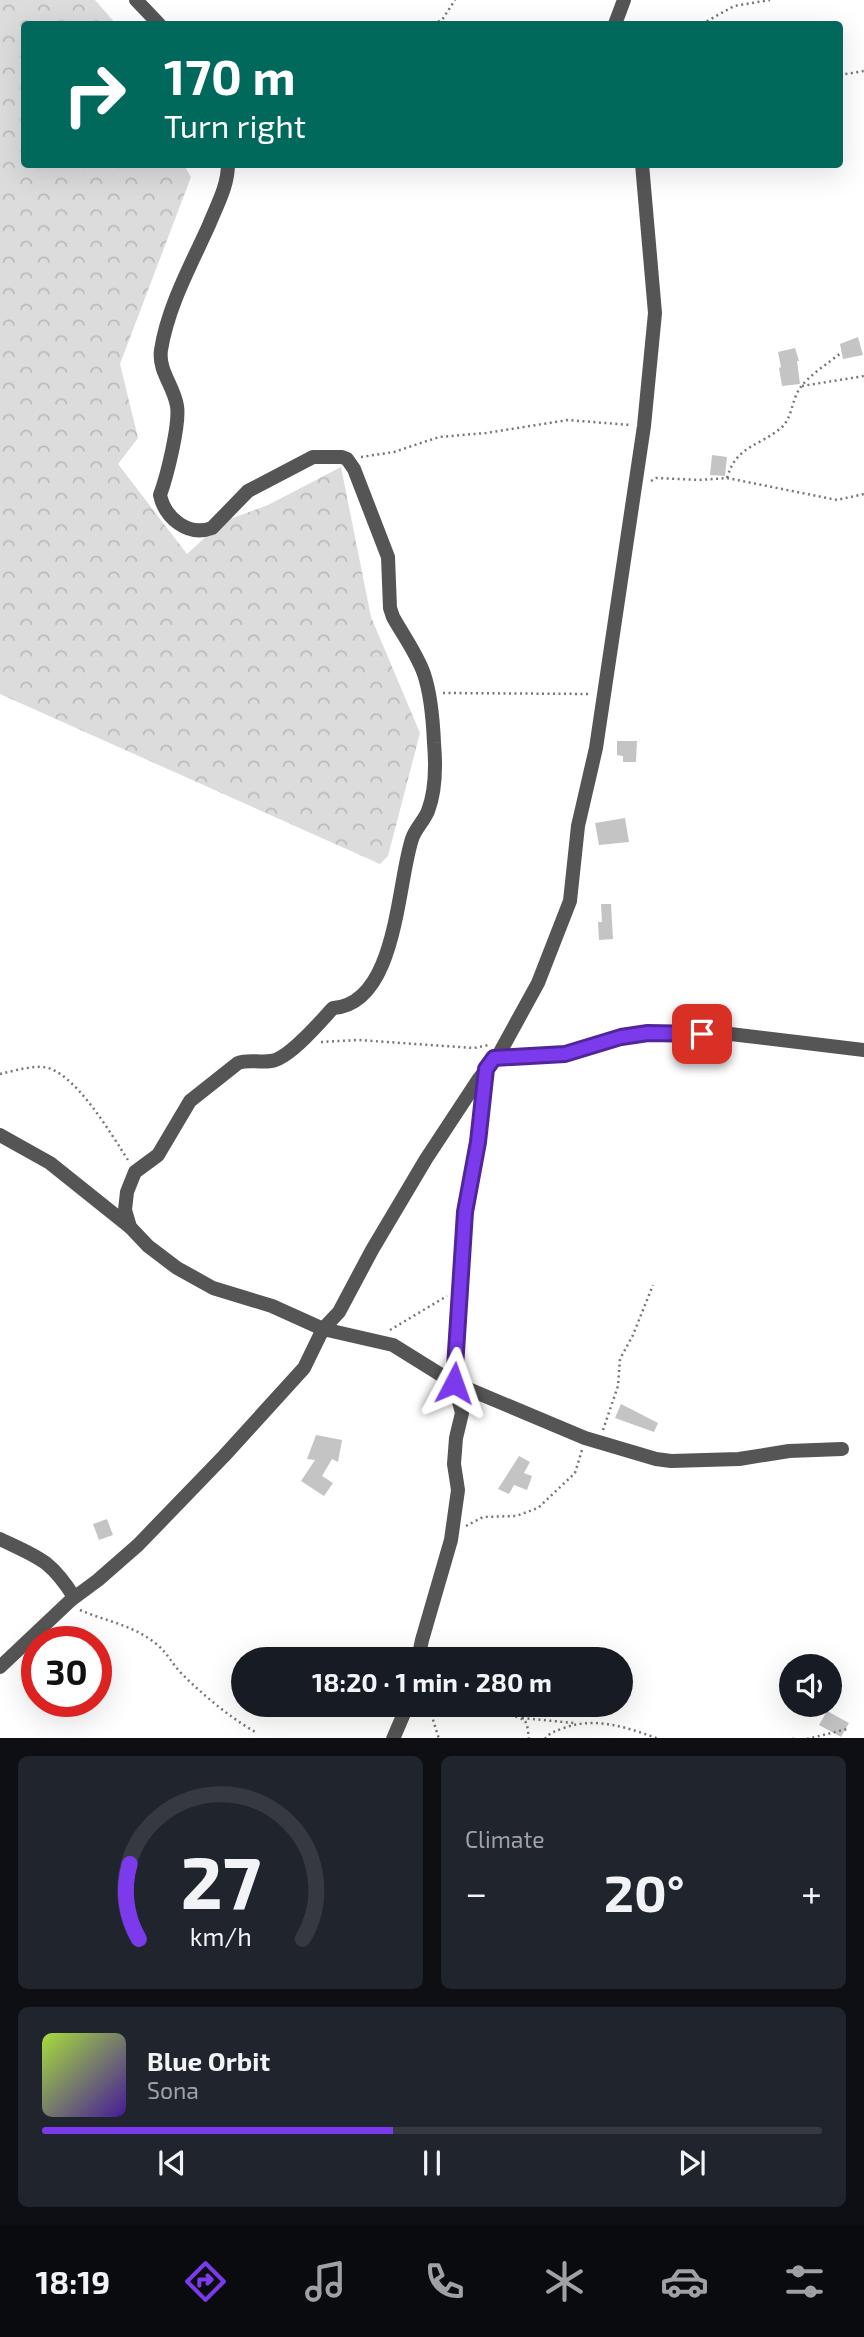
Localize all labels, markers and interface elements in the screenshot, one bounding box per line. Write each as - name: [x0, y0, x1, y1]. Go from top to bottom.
- text: 170 m: [164, 46, 296, 105]
- icon: right: [49, 49, 140, 140]
- text: Turn right: [164, 106, 306, 144]
- pin: [672, 1004, 732, 1064]
- icon: arrive: [683, 1015, 721, 1053]
- position arrow: [417, 1346, 491, 1420]
- speed limit sign: 30: [21, 1626, 112, 1717]
- map controls: [779, 1654, 842, 1717]
- button: sound: [779, 1654, 842, 1717]
- text: 18:20 · 1 min · 280 m: [312, 1666, 552, 1697]
- text: Climate: [465, 1825, 545, 1853]
- text: 27: [180, 1836, 261, 1924]
- text: 20°: [604, 1860, 685, 1922]
- text: −: [465, 1869, 487, 1915]
- text: +: [801, 1869, 822, 1915]
- text: km/h: [189, 1920, 252, 1950]
- text: Blue Orbit: [147, 2045, 270, 2076]
- text: Sona: [147, 2076, 199, 2104]
- icon: previous: [153, 2144, 191, 2182]
- icon: pause: [413, 2144, 451, 2182]
- icon: next: [673, 2144, 711, 2182]
- icon: directions: [181, 2257, 230, 2306]
- icon: music: [301, 2257, 350, 2306]
- icon: phone: [420, 2257, 469, 2306]
- icon: climate: [540, 2257, 589, 2306]
- icon: car: [660, 2257, 709, 2306]
- icon: filters: [780, 2257, 829, 2306]
- text: 18:19: [35, 2262, 110, 2300]

